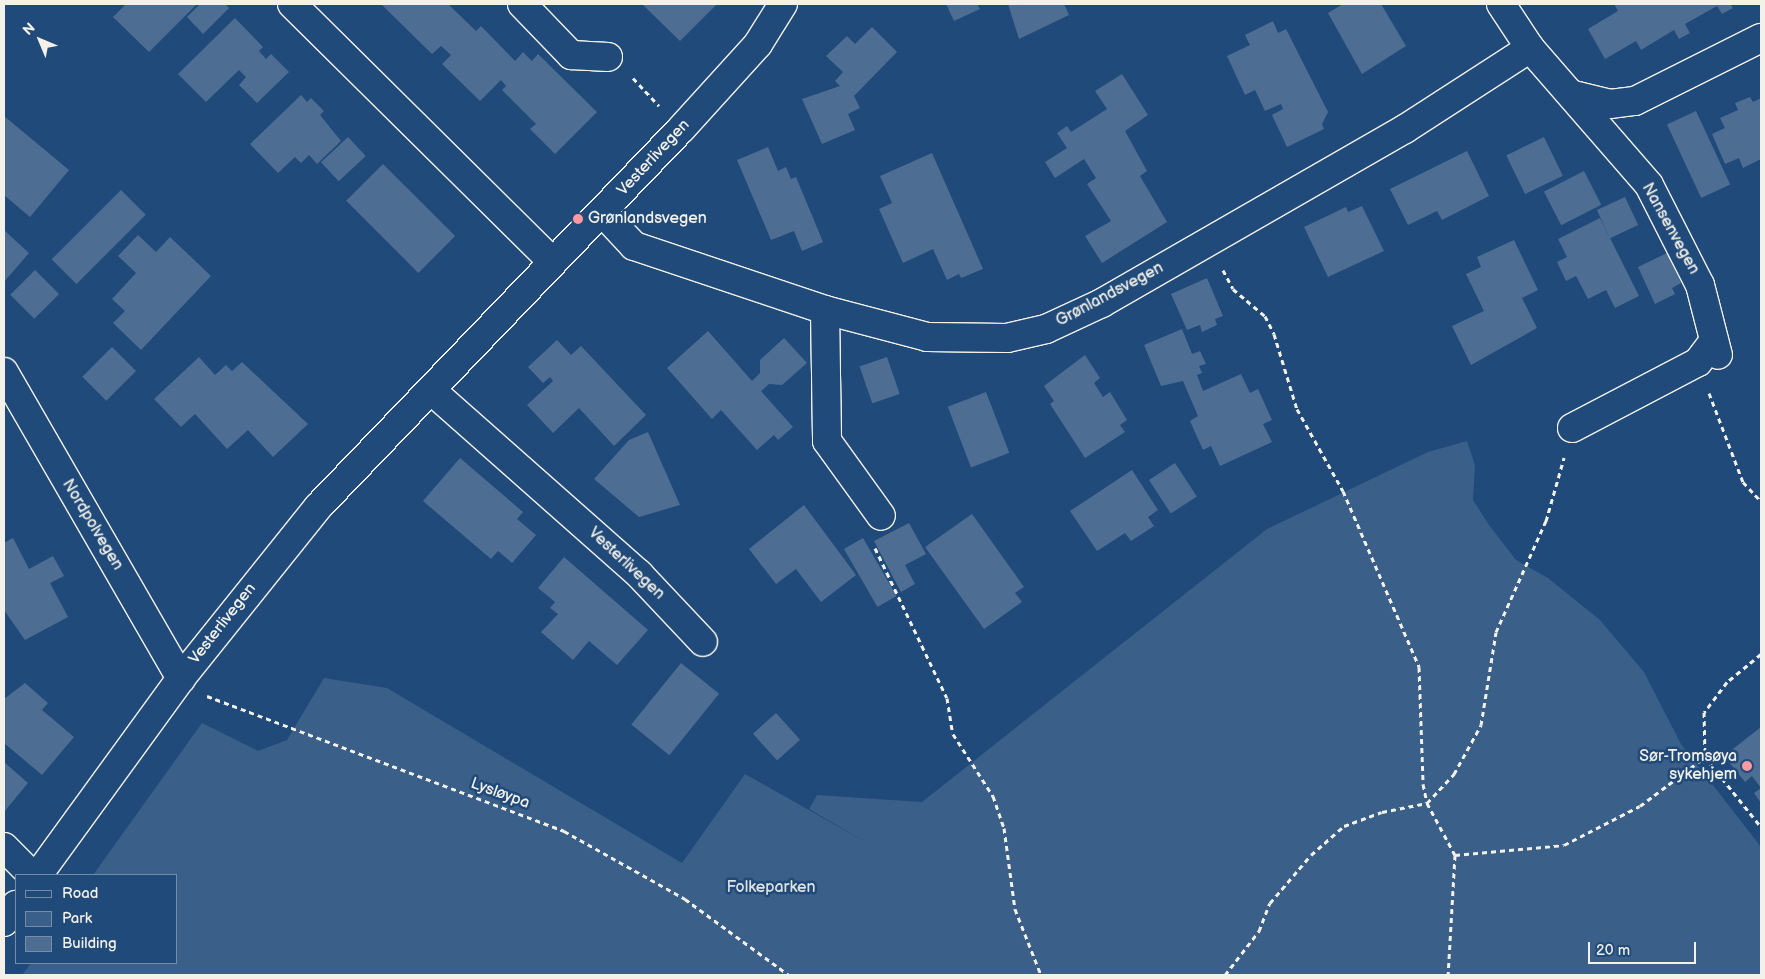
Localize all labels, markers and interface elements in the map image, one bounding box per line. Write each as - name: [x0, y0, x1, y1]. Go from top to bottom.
- north arrow: [15, 15, 65, 65]
- text: N: [19, 19, 39, 39]
- street label: Vesterlivegen: [614, 116, 694, 200]
- street label: Nansenvegen: [1637, 180, 1703, 278]
- place label: Grønlandsvegen: [588, 209, 707, 229]
- marker: Grønlandsvegen: [572, 213, 584, 225]
- street label: Grønlandsvegen: [1053, 259, 1167, 331]
- street label: Nordpolvegen: [57, 476, 127, 574]
- street label: Vesterlivegen: [584, 524, 668, 604]
- street label: Vesterlivegen: [185, 580, 261, 668]
- place label: Sør-Tromsøya sykehjem: [1639, 747, 1737, 785]
- marker: Sør-Tromsøya sykehjem: [1741, 760, 1753, 772]
- street label: Lysløypa: [468, 774, 532, 814]
- legend: [15, 874, 178, 964]
- park label: Folkeparken: [727, 878, 815, 898]
- text: Road: [62, 884, 98, 903]
- text: Park: [62, 909, 92, 928]
- scale bar: [1590, 932, 1698, 964]
- text: Building: [62, 934, 117, 953]
- text: 20 m: [1596, 941, 1630, 960]

